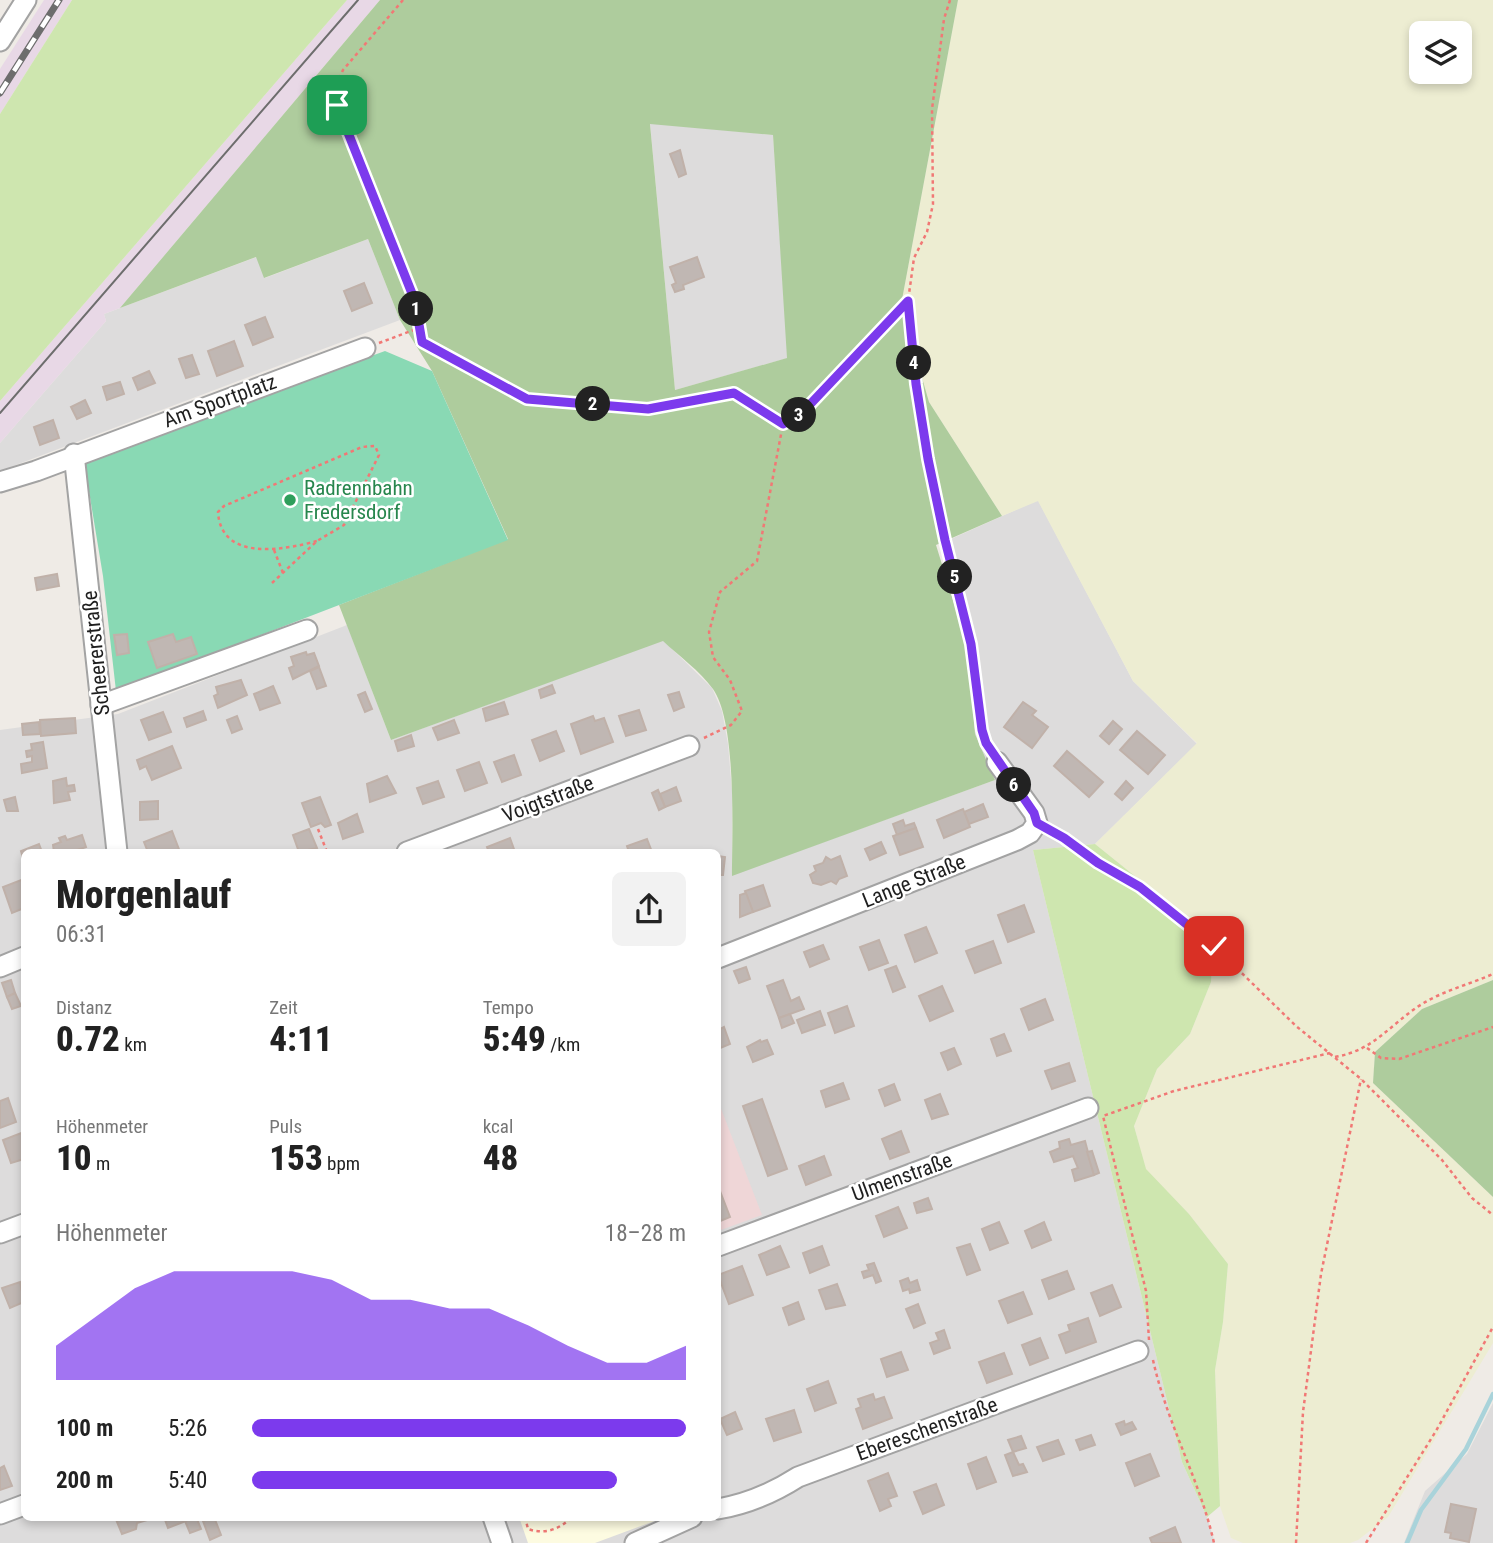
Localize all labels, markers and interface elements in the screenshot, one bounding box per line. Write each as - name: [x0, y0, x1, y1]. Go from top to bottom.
- map controls: [1409, 21, 1472, 84]
- button: layers: [1409, 21, 1472, 84]
- pin: [307, 75, 367, 135]
- icon: arrive: [318, 86, 356, 124]
- pin: 1: [398, 292, 434, 326]
- text: 1: [411, 297, 420, 320]
- pin: 4: [897, 346, 932, 380]
- text: 4: [909, 351, 918, 374]
- street label: Am Sportplatz: [160, 369, 280, 433]
- pin: 2: [576, 386, 610, 422]
- text: 2: [588, 392, 597, 415]
- pin: 3: [782, 398, 816, 432]
- text: 3: [794, 403, 803, 426]
- place label: Radrennbahn Fredersdorf: [304, 476, 413, 524]
- marker: Radrennbahn Fredersdorf: [282, 492, 298, 508]
- pin: 5: [937, 560, 972, 594]
- text: 5: [950, 565, 959, 588]
- street label: Scheererstraße: [77, 589, 114, 717]
- pin: 6: [996, 768, 1032, 802]
- street label: Voigtstraße: [499, 771, 597, 827]
- text: 6: [1009, 773, 1018, 796]
- street label: Lange Straße: [859, 849, 969, 913]
- button: share: [612, 872, 686, 946]
- text: Morgenlauf: [56, 873, 231, 917]
- pin: [1184, 916, 1244, 976]
- text: 06:31: [56, 921, 107, 948]
- icon: check: [1195, 927, 1233, 965]
- text: Distanz: [56, 996, 112, 1019]
- text: Zeit: [269, 996, 298, 1019]
- text: Tempo: [483, 996, 534, 1019]
- text: 0.72: [56, 1019, 120, 1060]
- text: 4:11: [269, 1019, 333, 1060]
- text: 5:49: [483, 1019, 546, 1060]
- text: km: [120, 1033, 147, 1056]
- text: /km: [546, 1033, 580, 1056]
- text: Höhenmeter: [56, 1115, 148, 1138]
- text: Puls: [269, 1115, 302, 1138]
- text: kcal: [483, 1115, 513, 1138]
- text: 10: [56, 1138, 92, 1179]
- text: 153: [269, 1138, 323, 1179]
- text: 48: [483, 1138, 518, 1179]
- street label: Ulmenstraße: [849, 1148, 956, 1206]
- text: m: [92, 1152, 110, 1175]
- text: bpm: [323, 1152, 360, 1175]
- text: Höhenmeter: [56, 1220, 168, 1247]
- text: 18–28 m: [605, 1220, 686, 1247]
- street label: Ebereschenstraße: [853, 1392, 1001, 1466]
- text: 100 m: [56, 1415, 113, 1442]
- text: 5:26: [168, 1415, 207, 1442]
- text: 200 m: [56, 1467, 113, 1494]
- text: 5:40: [168, 1467, 207, 1494]

